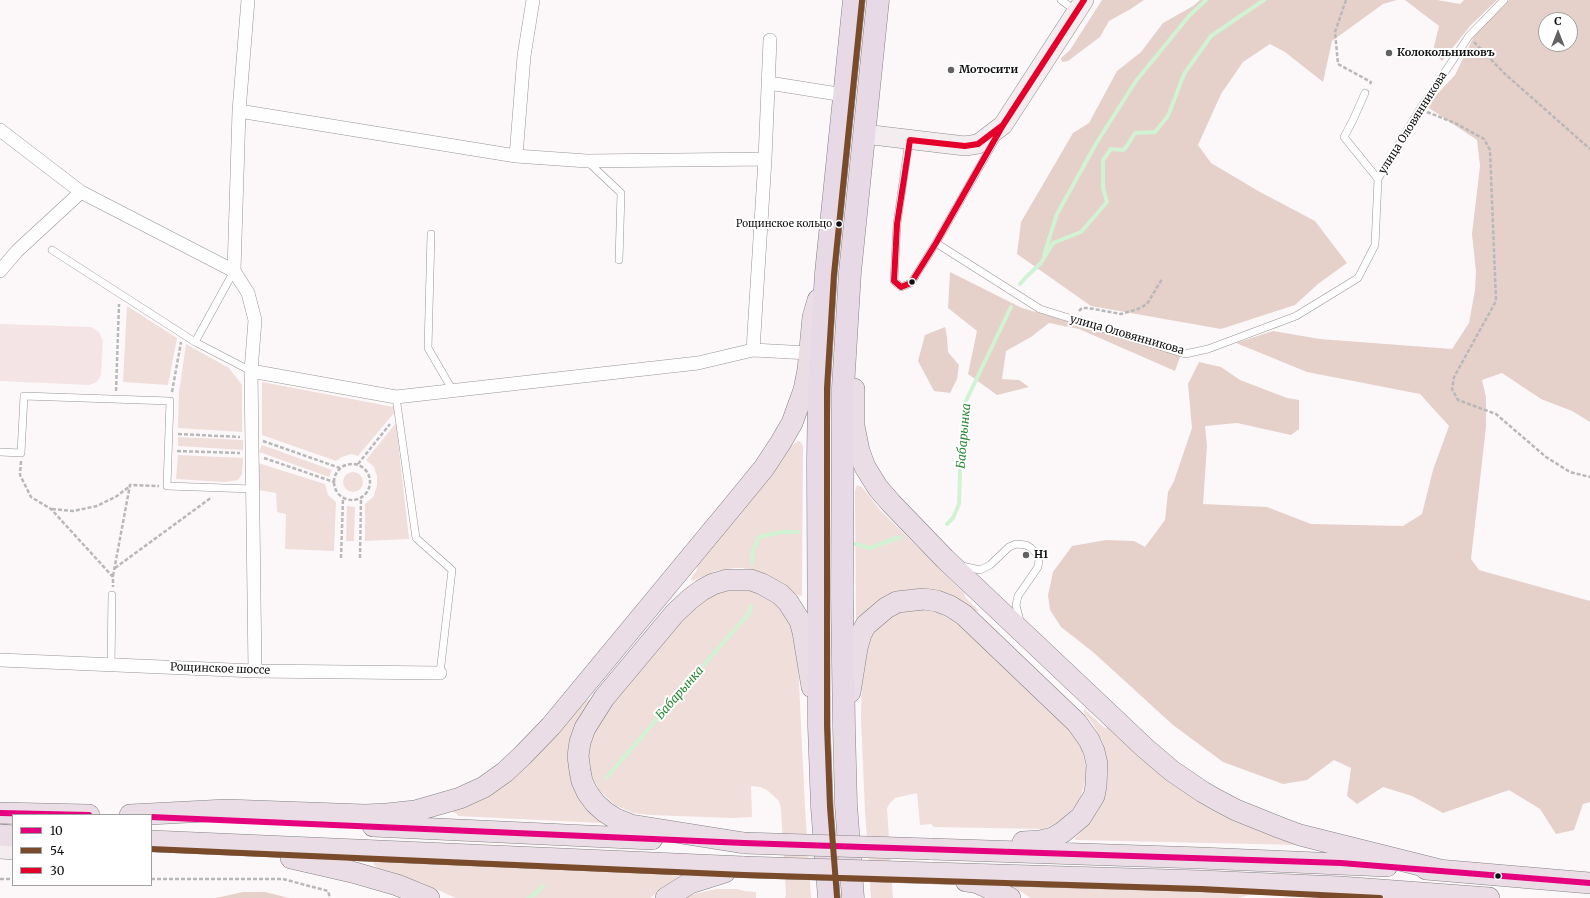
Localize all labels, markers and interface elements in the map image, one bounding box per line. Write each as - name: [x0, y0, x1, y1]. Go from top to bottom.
- north arrow: [1538, 12, 1578, 52]
- text: С: [1554, 14, 1562, 28]
- place label: Колокольниковъ: [1397, 46, 1495, 60]
- marker: Колокольниковъ: [1384, 48, 1394, 58]
- place label: Мотосити: [959, 63, 1018, 77]
- marker: Мотосити: [946, 65, 956, 75]
- street label: улица Оловянникова: [1376, 69, 1450, 177]
- place label: Рощинское кольцо: [736, 218, 832, 230]
- marker: Рощинское кольцо: [834, 219, 844, 229]
- unlabelled marker: [907, 277, 917, 287]
- street label: улица Оловянникова: [1068, 312, 1186, 358]
- water label: Бабарынка: [954, 403, 974, 469]
- place label: Н1: [1034, 548, 1048, 562]
- marker: Н1: [1021, 550, 1031, 560]
- street label: Рощинское шоссе: [170, 661, 270, 677]
- water label: Бабарынка: [653, 664, 707, 722]
- legend: [12, 814, 152, 886]
- text: 10: [50, 823, 63, 838]
- text: 54: [50, 843, 64, 858]
- text: 30: [50, 863, 64, 878]
- unlabelled marker: [1493, 871, 1503, 881]

